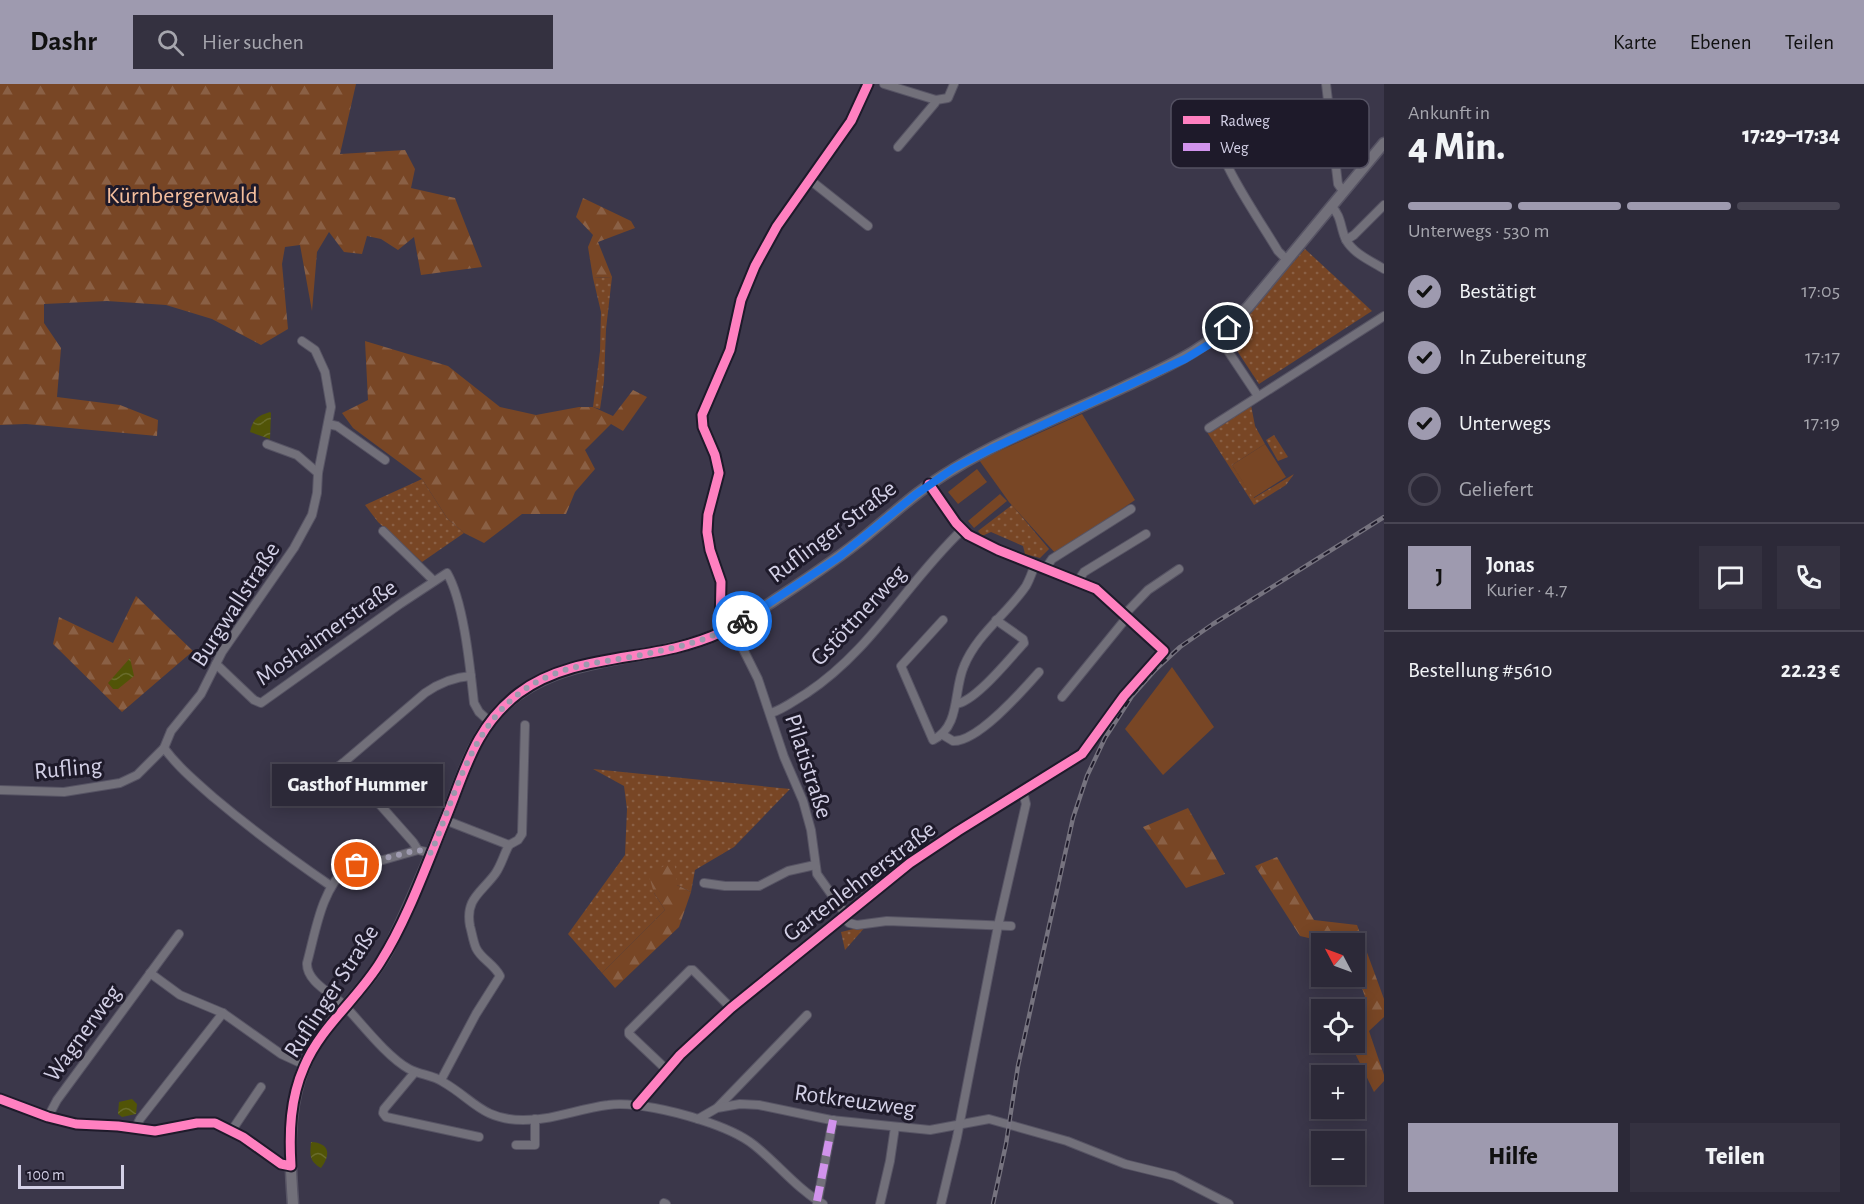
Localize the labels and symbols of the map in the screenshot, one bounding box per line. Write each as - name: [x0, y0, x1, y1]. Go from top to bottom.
- legend: [1171, 99, 1369, 168]
- text: Radweg: [1220, 113, 1270, 129]
- text: Weg: [1220, 140, 1249, 156]
- park label: Kürnbergerwald: [106, 184, 258, 208]
- pin: [1202, 302, 1253, 353]
- street label: Ruflinger Straße: [764, 476, 901, 587]
- street label: Burgwallstraße: [187, 538, 285, 671]
- street label: Gstöttnerweg: [806, 561, 911, 671]
- street label: Moshaimerstraße: [252, 575, 401, 690]
- courier: [712, 591, 772, 651]
- street label: Pilatistraße: [780, 711, 836, 822]
- street label: Rufling: [33, 754, 103, 784]
- callout: Gasthof Hummer: [272, 763, 442, 805]
- street label: Gartenlehnerstraße: [779, 817, 940, 947]
- pin: [331, 839, 382, 890]
- street label: Ruflinger Straße: [280, 921, 384, 1062]
- north arrow: [1311, 933, 1365, 987]
- street label: Wagnerweg: [40, 981, 126, 1086]
- street label: Rotkreuzweg: [793, 1081, 917, 1121]
- scale bar: [18, 1162, 124, 1190]

